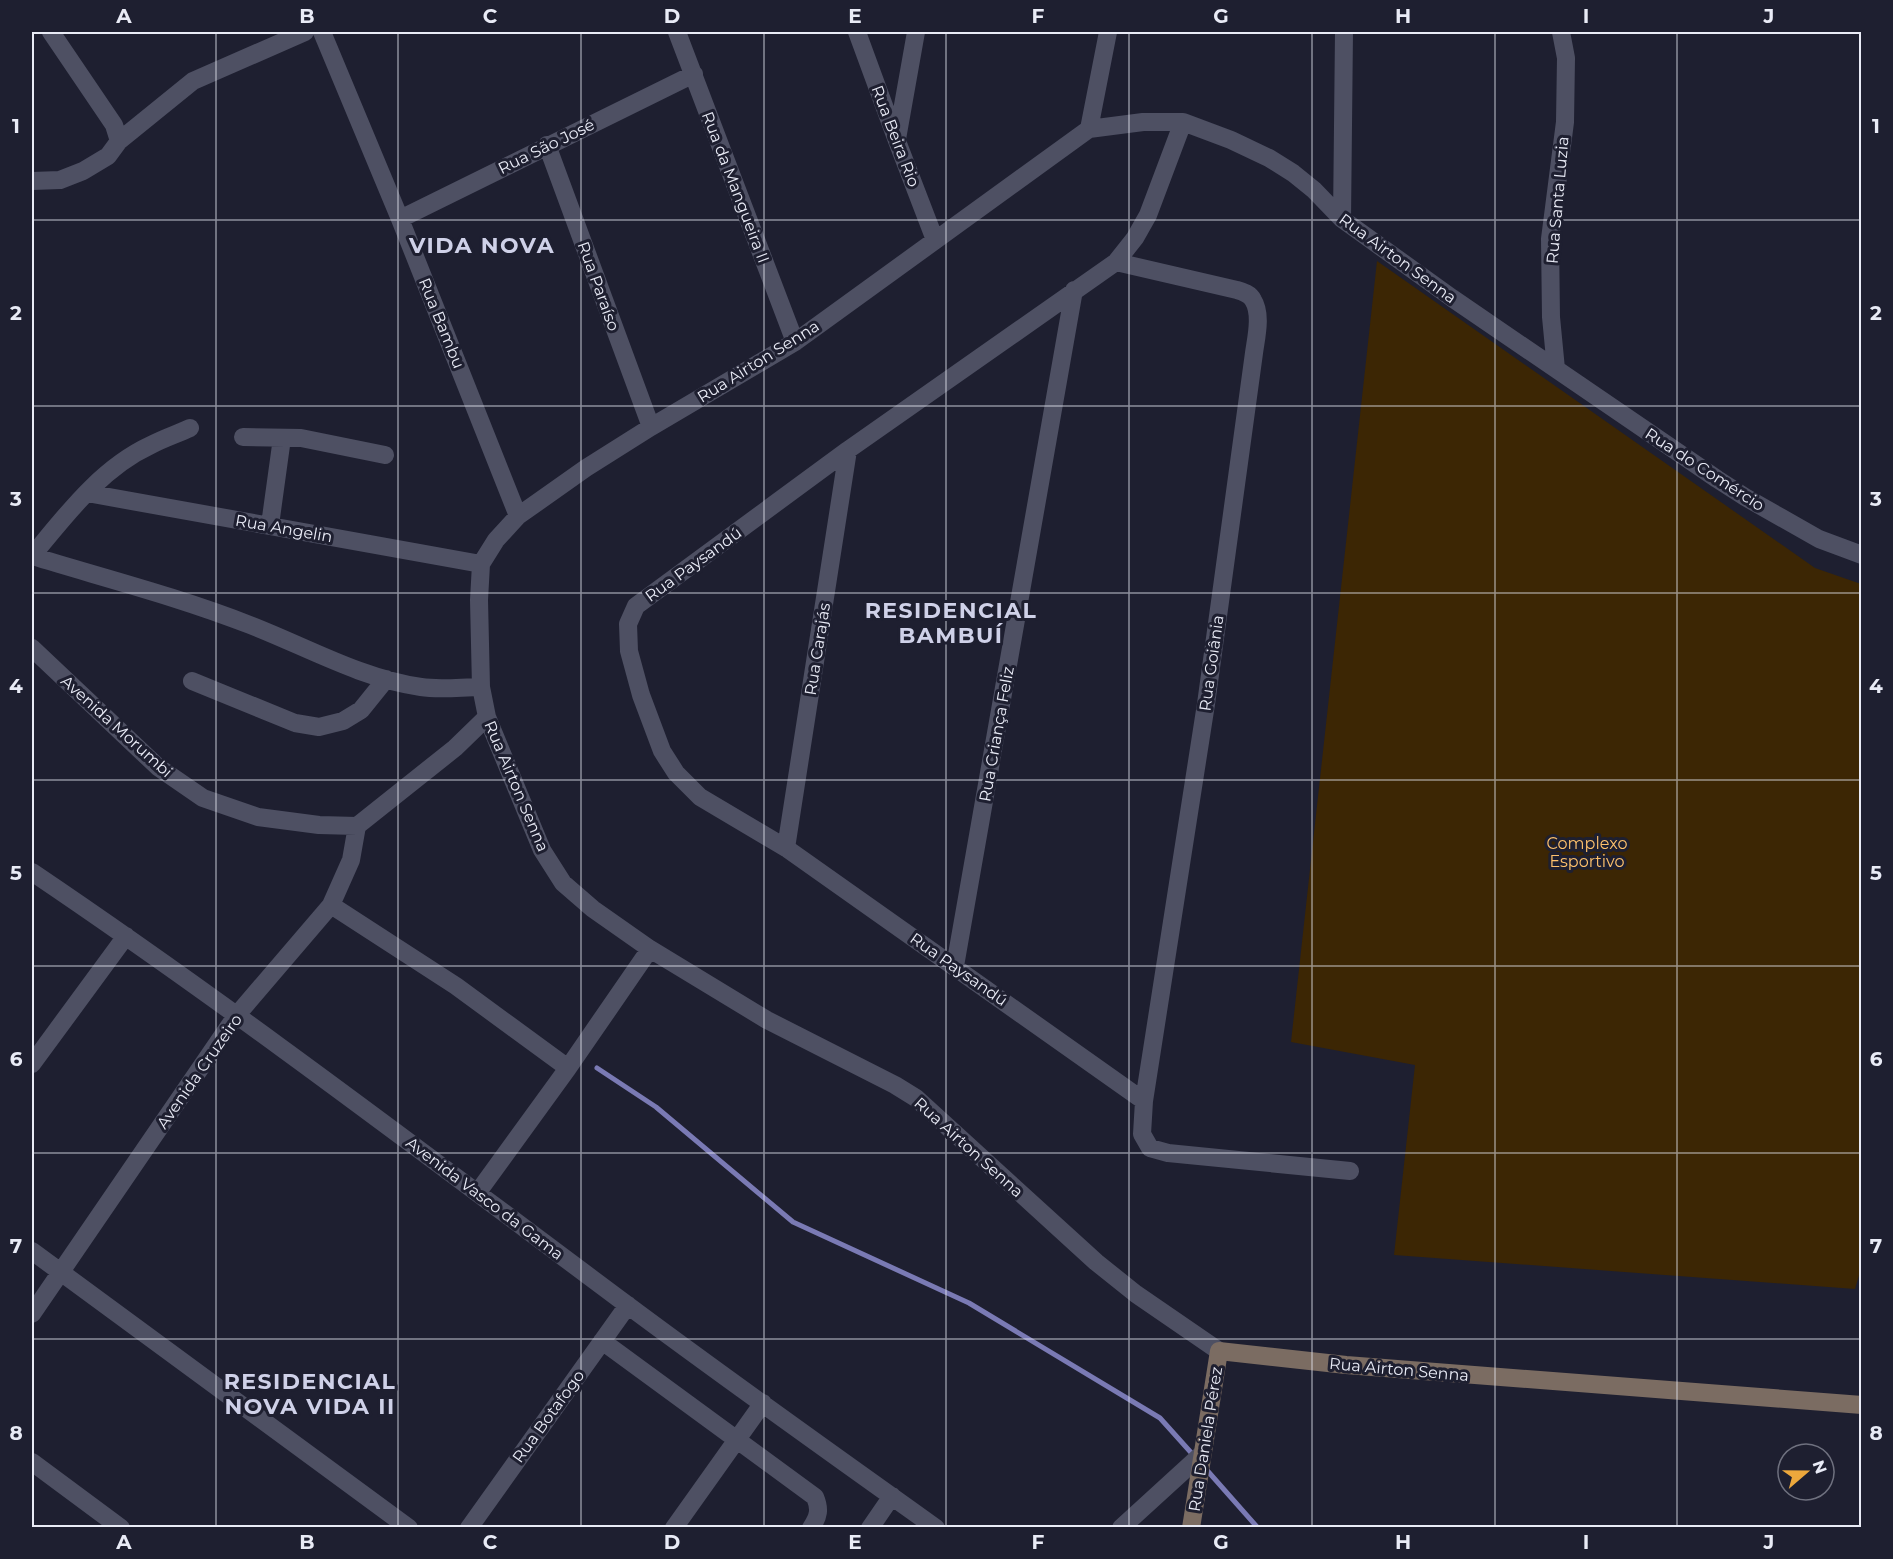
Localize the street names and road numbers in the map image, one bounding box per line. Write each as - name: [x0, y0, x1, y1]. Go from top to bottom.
- street label: Rua Beira Rio: [867, 83, 924, 190]
- street label: Rua da Mangueira II: [698, 109, 773, 266]
- street label: Rua São José: [495, 115, 598, 178]
- street label: Rua Santa Luzia: [1542, 136, 1573, 265]
- street label: Rua Airton Senna: [1335, 210, 1460, 307]
- street label: Rua Paraíso: [574, 239, 624, 334]
- street label: Rua Bambu: [415, 275, 468, 371]
- street label: Rua Airton Senna: [694, 316, 823, 407]
- street label: Rua do Comércio: [1642, 424, 1768, 515]
- street label: Rua Angelin: [234, 511, 334, 546]
- street label: Rua Paysandú: [641, 523, 745, 606]
- street label: Rua Carajás: [801, 601, 834, 697]
- street label: Rua Goiânia: [1195, 614, 1228, 712]
- street label: Rua Criança Feliz: [975, 665, 1018, 803]
- street label: Avenida Morumbi: [57, 671, 176, 781]
- street label: Rua Airton Senna: [480, 718, 553, 854]
- street label: Rua Paysandú: [906, 929, 1011, 1010]
- street label: Avenida Cruzeiro: [153, 1010, 246, 1132]
- street label: Rua Airton Senna: [910, 1093, 1027, 1201]
- street label: Avenida Vasco da Gama: [402, 1133, 567, 1264]
- street label: Rua Airton Senna: [1328, 1354, 1470, 1385]
- street label: Rua Daniela Pérez: [1185, 1365, 1226, 1513]
- street label: Rua Botafogo: [508, 1366, 588, 1466]

